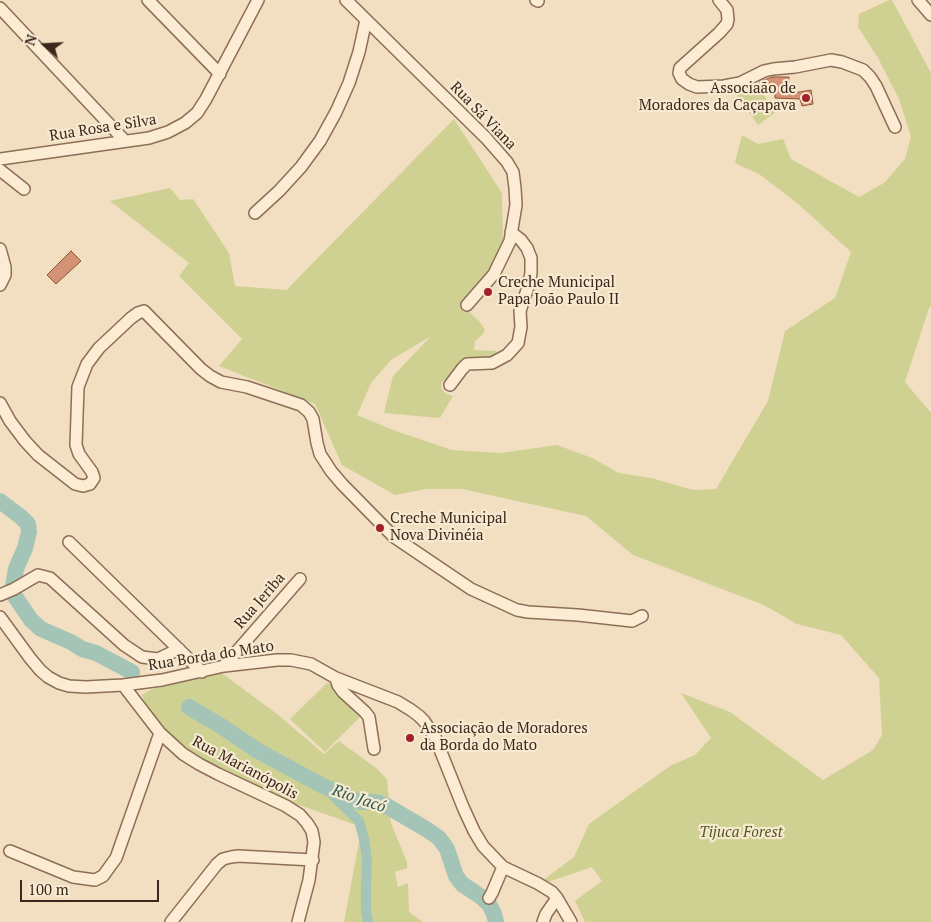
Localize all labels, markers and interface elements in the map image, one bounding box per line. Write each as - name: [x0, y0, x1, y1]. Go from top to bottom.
- north arrow: [20, 20, 70, 70]
- text: N: [20, 32, 41, 48]
- street label: Rua Sá Viana: [446, 78, 520, 154]
- place label: Associaão de Moradores da Caçapava: [639, 80, 796, 115]
- marker: Associaão de Moradores da Caçapava: [800, 92, 812, 104]
- street label: Rua Rosa e Silva: [48, 111, 158, 145]
- place label: Creche Municipal Papa João Paulo II: [498, 274, 619, 309]
- marker: Creche Municipal Papa João Paulo II: [482, 286, 494, 298]
- place label: Creche Municipal Nova Divinéia: [390, 510, 507, 545]
- marker: Creche Municipal Nova Divinéia: [374, 522, 386, 534]
- street label: Rua Jeriba: [231, 569, 289, 633]
- street label: Rua Borda do Mato: [147, 637, 275, 675]
- place label: Associação de Moradores da Borda do Mato: [420, 720, 588, 755]
- marker: Associação de Moradores da Borda do Mato: [404, 732, 416, 744]
- street label: Rua Marianópolis: [189, 733, 301, 803]
- water label: Rio Jacó: [330, 781, 388, 817]
- park label: Tijuca Forest: [699, 824, 783, 842]
- scale bar: [22, 870, 161, 902]
- text: 100 m: [28, 879, 69, 899]

